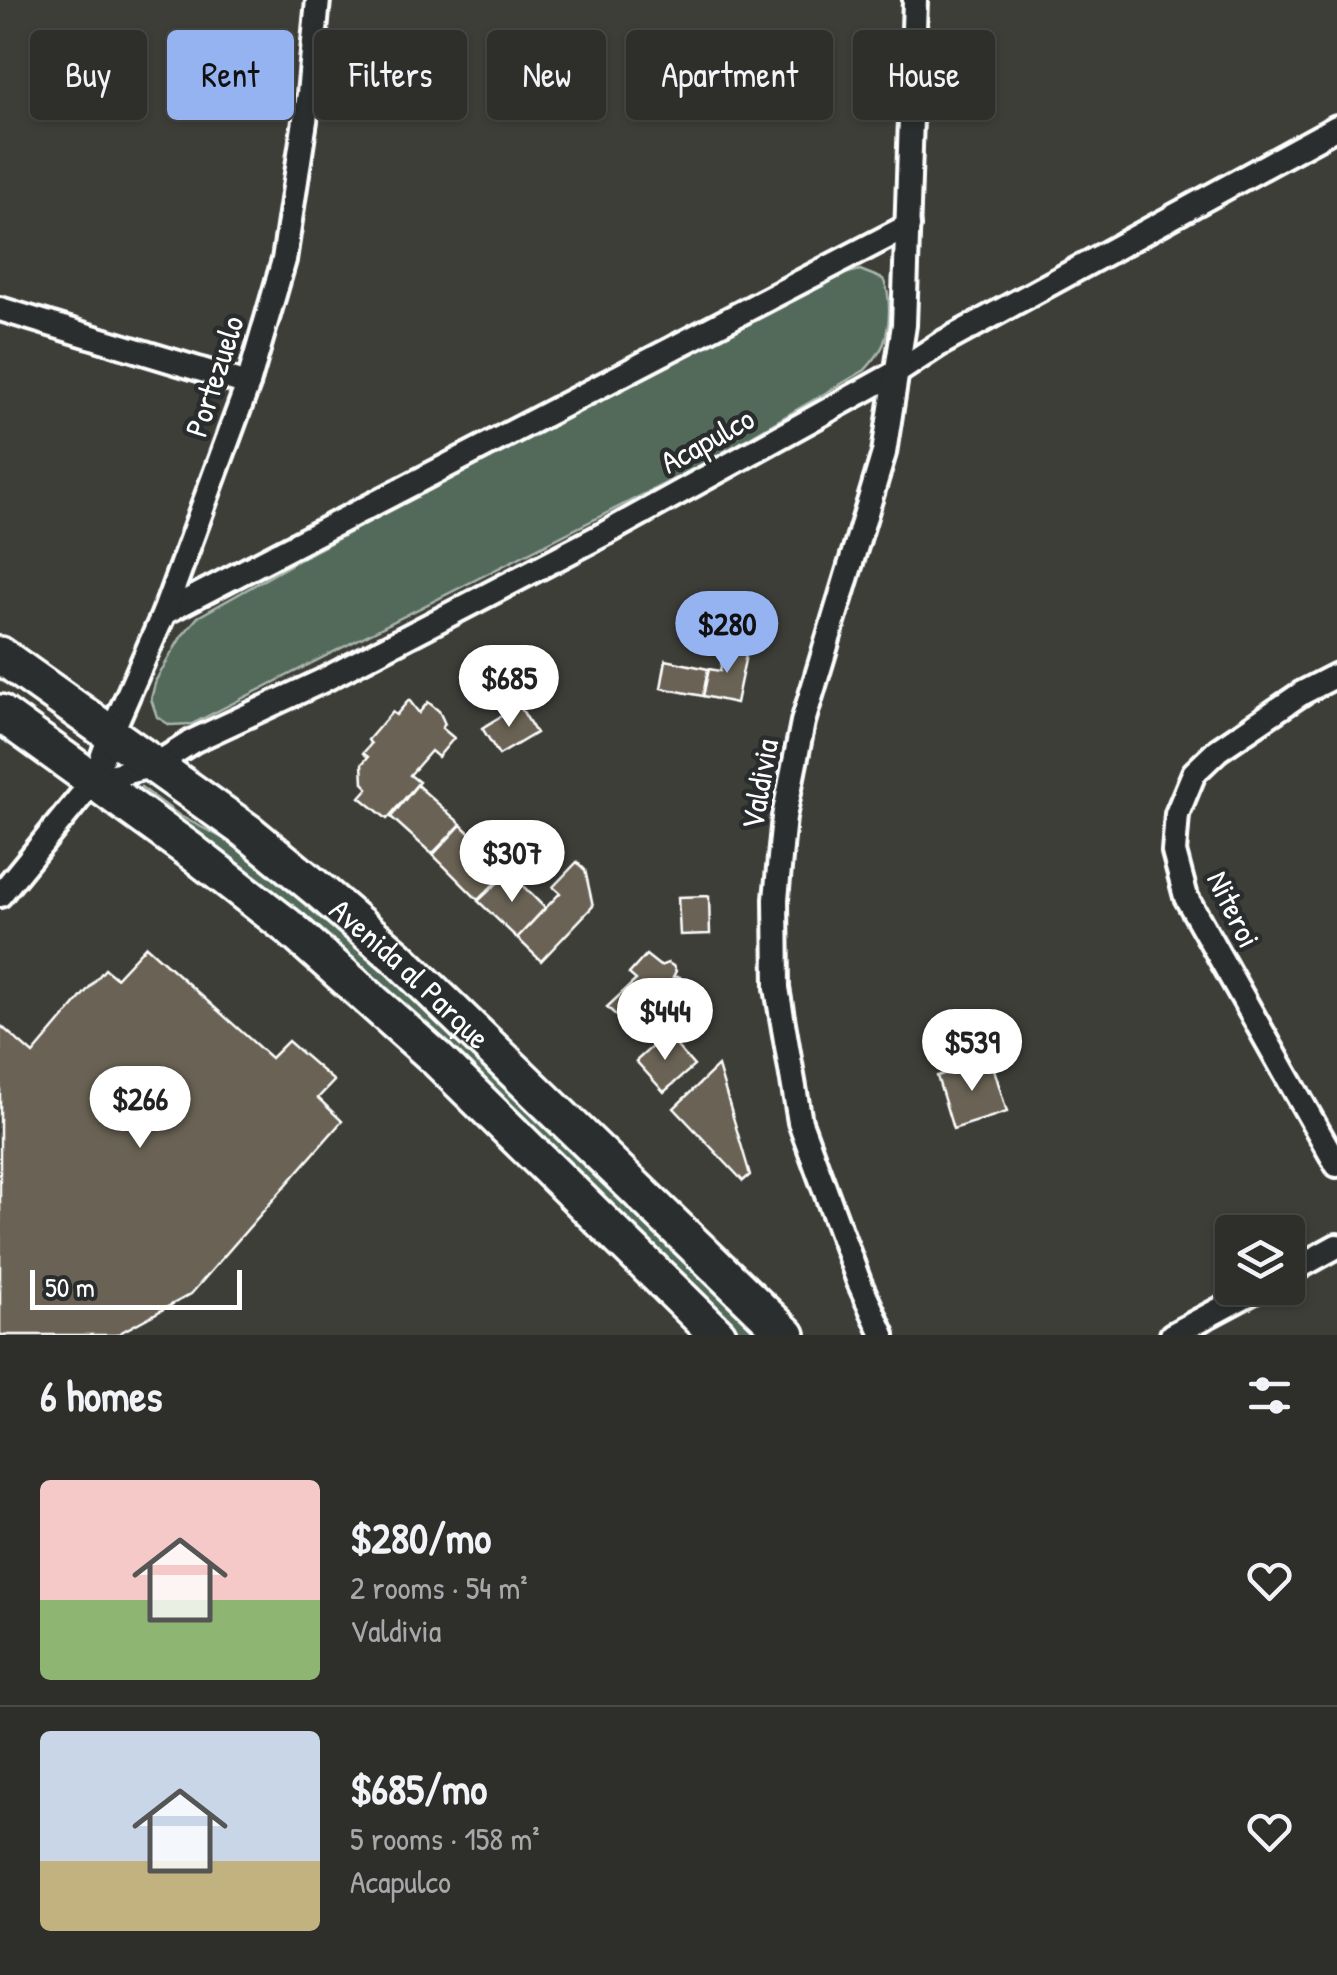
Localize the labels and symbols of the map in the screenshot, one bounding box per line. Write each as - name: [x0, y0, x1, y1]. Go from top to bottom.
- street label: Portezuelo: [174, 310, 254, 442]
- street label: Acapulco: [652, 397, 762, 483]
- pin: $280: [668, 591, 786, 676]
- pin: $685: [450, 645, 568, 730]
- street label: Valdivia: [730, 735, 788, 833]
- pin: $307: [453, 820, 571, 905]
- street label: Niteroi: [1197, 863, 1271, 955]
- street label: Avenida al Parque: [321, 888, 500, 1058]
- pin: $444: [606, 978, 724, 1063]
- pin: $539: [913, 1009, 1031, 1094]
- pin: $266: [81, 1066, 199, 1151]
- scale bar: [30, 1265, 242, 1310]

